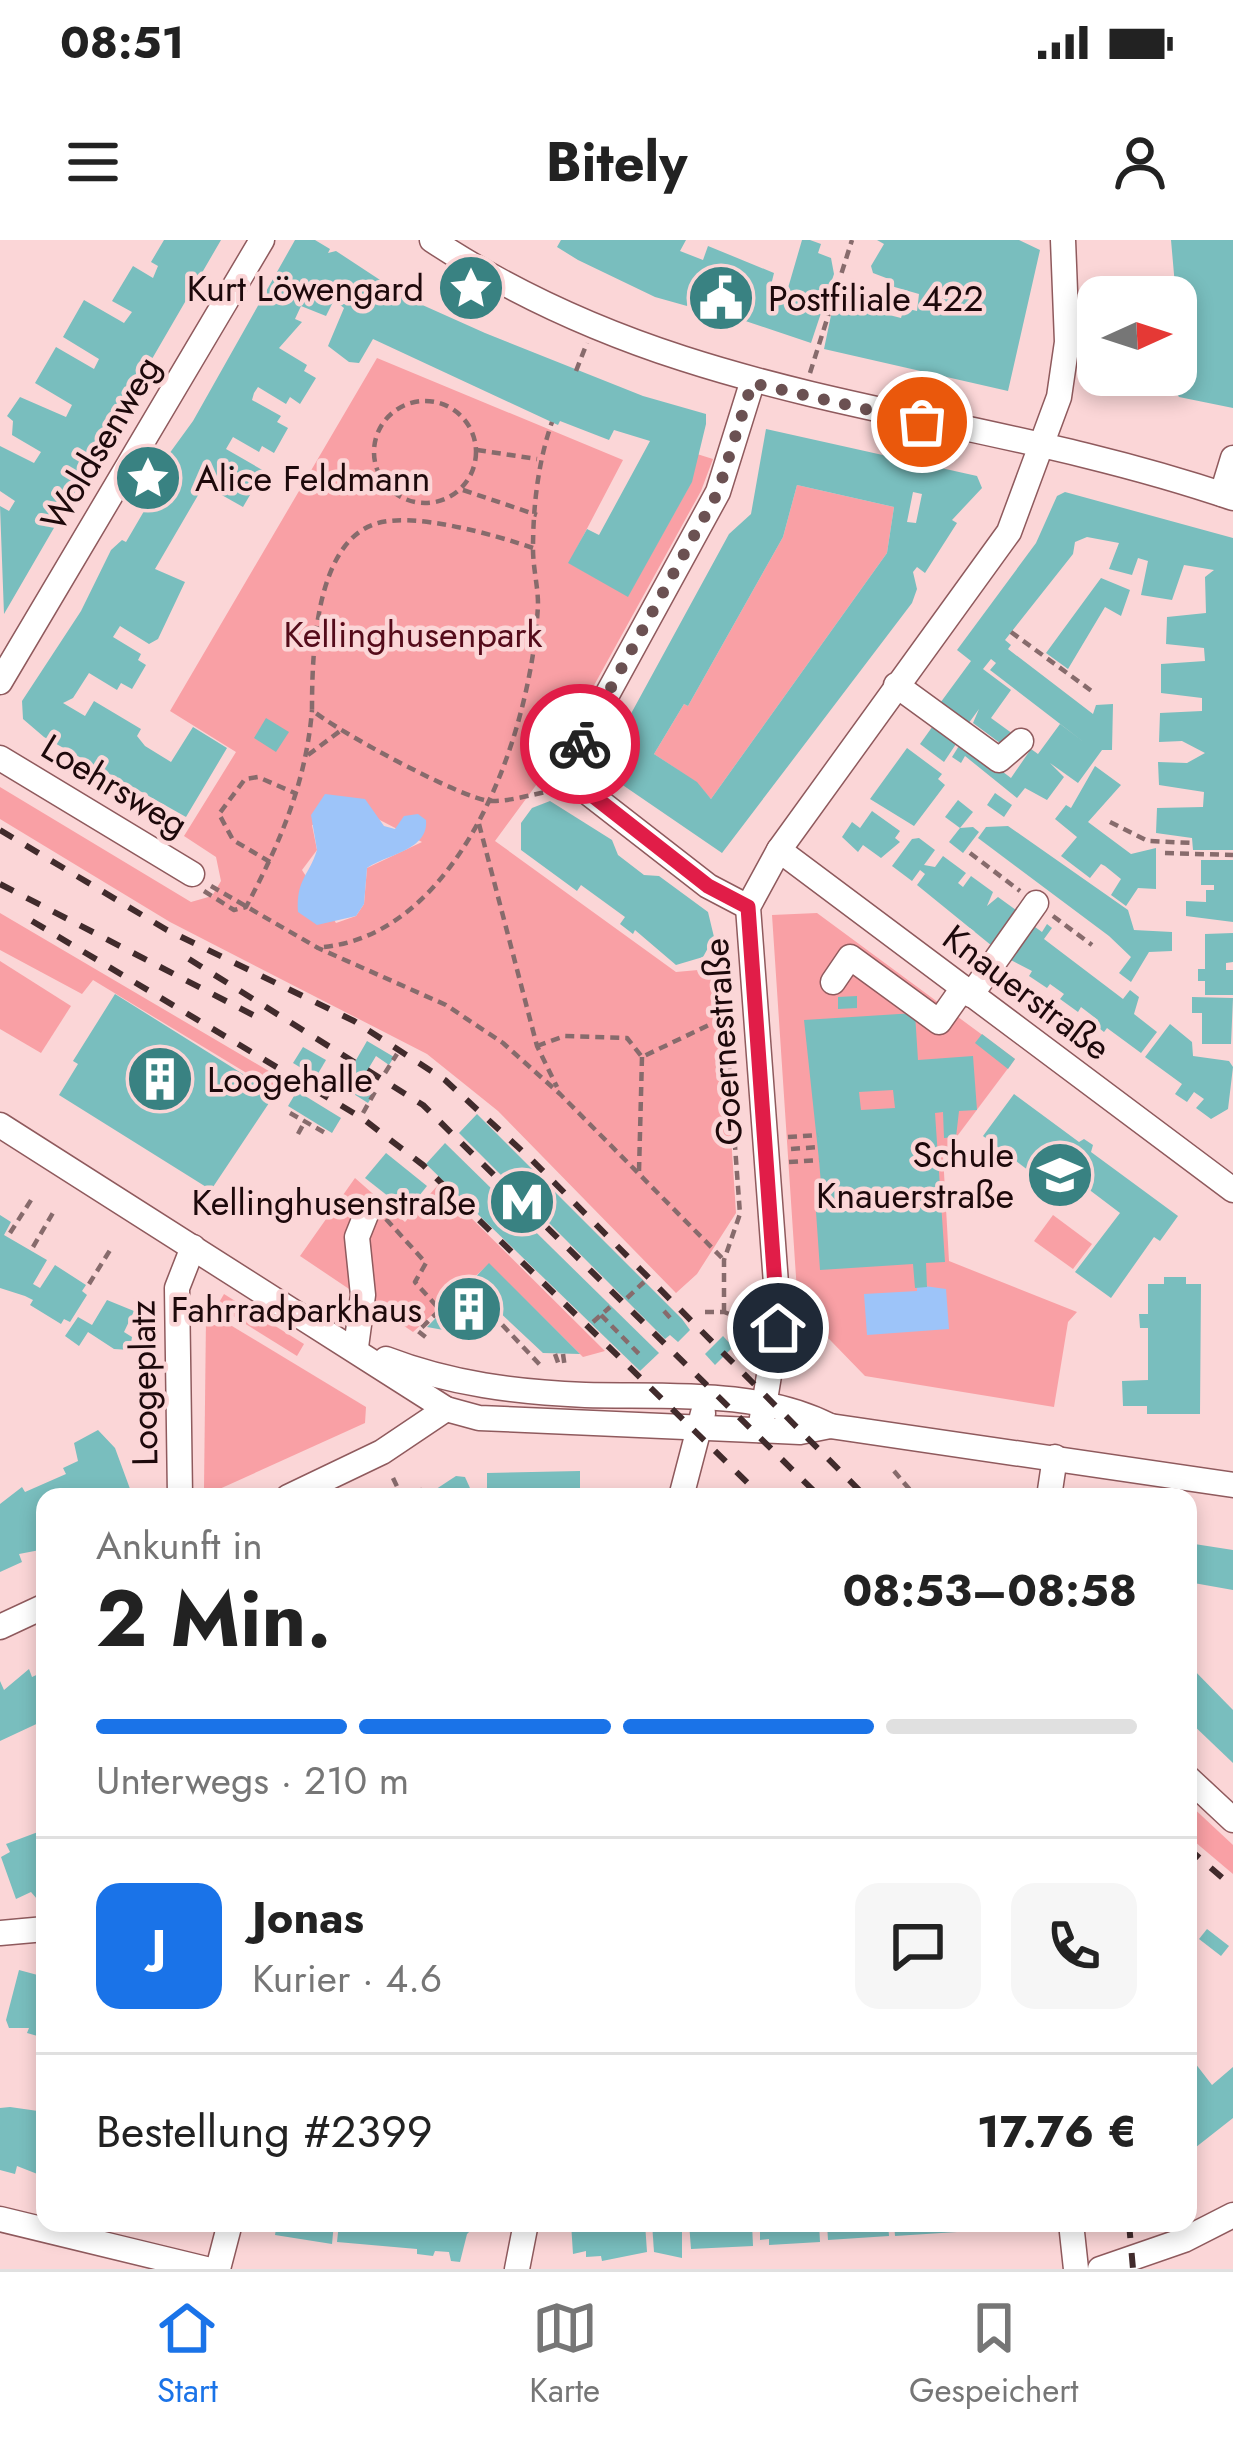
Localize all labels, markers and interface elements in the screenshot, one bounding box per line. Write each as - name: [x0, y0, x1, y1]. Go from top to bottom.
- text: 08:51: [60, 10, 184, 75]
- text: Bitely: [546, 123, 687, 201]
- icon: menu: [60, 129, 126, 195]
- icon: person: [1107, 129, 1173, 195]
- place icon: Kurt Löwengard: [436, 253, 506, 323]
- place label: Kurt Löwengard: [187, 262, 424, 314]
- public building icon: Postfiliale 422: [686, 263, 756, 333]
- place label: Postfiliale 422: [768, 272, 984, 324]
- north arrow: [1077, 276, 1197, 396]
- map controls: [1077, 276, 1197, 396]
- street label: Woldsenweg: [27, 346, 173, 540]
- pin: [871, 371, 973, 473]
- icon: bag: [889, 389, 955, 455]
- place icon: Alice Feldmann: [113, 443, 183, 513]
- place label: Alice Feldmann: [195, 452, 430, 504]
- park label: Kellinghusenpark: [284, 608, 543, 660]
- courier: [520, 684, 640, 804]
- icon: bike: [547, 711, 613, 777]
- street label: Loehrsweg: [32, 721, 198, 849]
- street label: Knauerstraße: [932, 912, 1122, 1072]
- street label: Goernestraße: [689, 937, 755, 1147]
- building icon: Loogehalle: [125, 1044, 195, 1114]
- place label: Loogehalle: [207, 1053, 373, 1105]
- place label: Schule Knauerstraße: [816, 1128, 1014, 1221]
- school or university icon: Schule Knauerstraße: [1025, 1140, 1095, 1210]
- metro station icon: Kellinghusenstraße: [487, 1167, 557, 1237]
- place label: Kellinghusenstraße: [191, 1176, 476, 1228]
- building icon: Fahrradparkhaus: [434, 1274, 504, 1344]
- pin: [727, 1277, 829, 1379]
- place label: Fahrradparkhaus: [171, 1283, 422, 1335]
- icon: home: [745, 1295, 811, 1361]
- street label: Loogeplatz: [116, 1299, 170, 1466]
- text: Ankunft in: [96, 1517, 263, 1574]
- text: 08:53–08:58: [843, 1558, 1137, 1623]
- text: 2 Min.: [96, 1563, 332, 1675]
- text: Unterwegs · 210 m: [96, 1752, 409, 1809]
- button: chat: [855, 1883, 981, 2009]
- button: phone: [1011, 1883, 1137, 2009]
- text: Jonas: [252, 1885, 364, 1950]
- text: J: [152, 1913, 166, 1978]
- text: Kurier · 4.6: [252, 1950, 442, 2007]
- text: Bestellung #2399: [96, 2099, 433, 2164]
- text: 17.76 €: [977, 2099, 1137, 2164]
- tab: Start: [154, 2295, 220, 2414]
- tab: Karte: [529, 2295, 600, 2414]
- tab: Gespeichert: [909, 2295, 1079, 2414]

